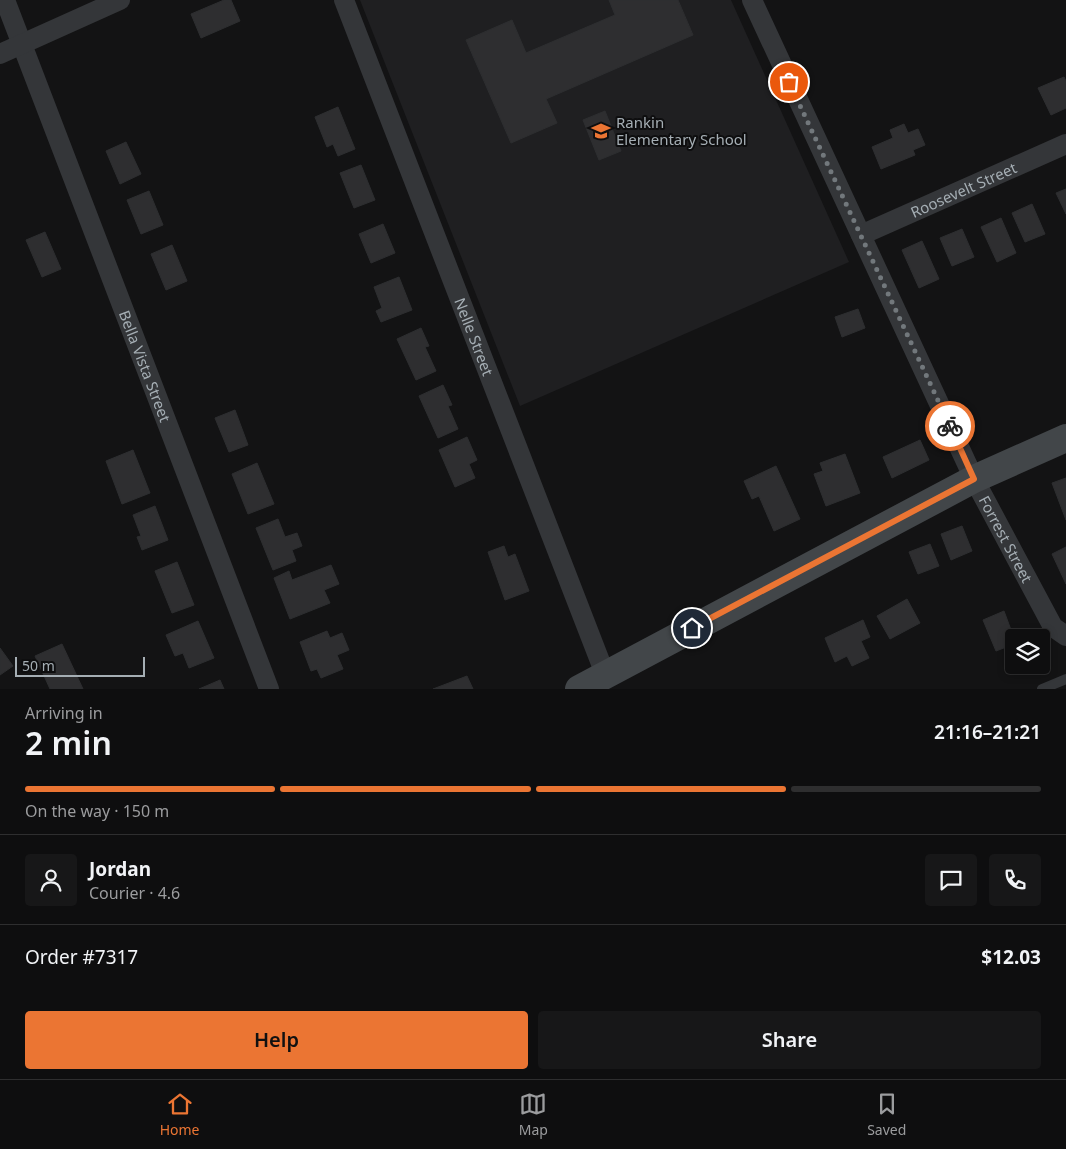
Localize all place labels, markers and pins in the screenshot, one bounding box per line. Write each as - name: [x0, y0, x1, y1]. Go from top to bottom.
- pin: [768, 61, 810, 103]
- place label: Rankin Elementary School: [616, 112, 747, 149]
- school or university icon: Rankin Elementary School: [590, 120, 612, 142]
- pin: [671, 607, 713, 649]

